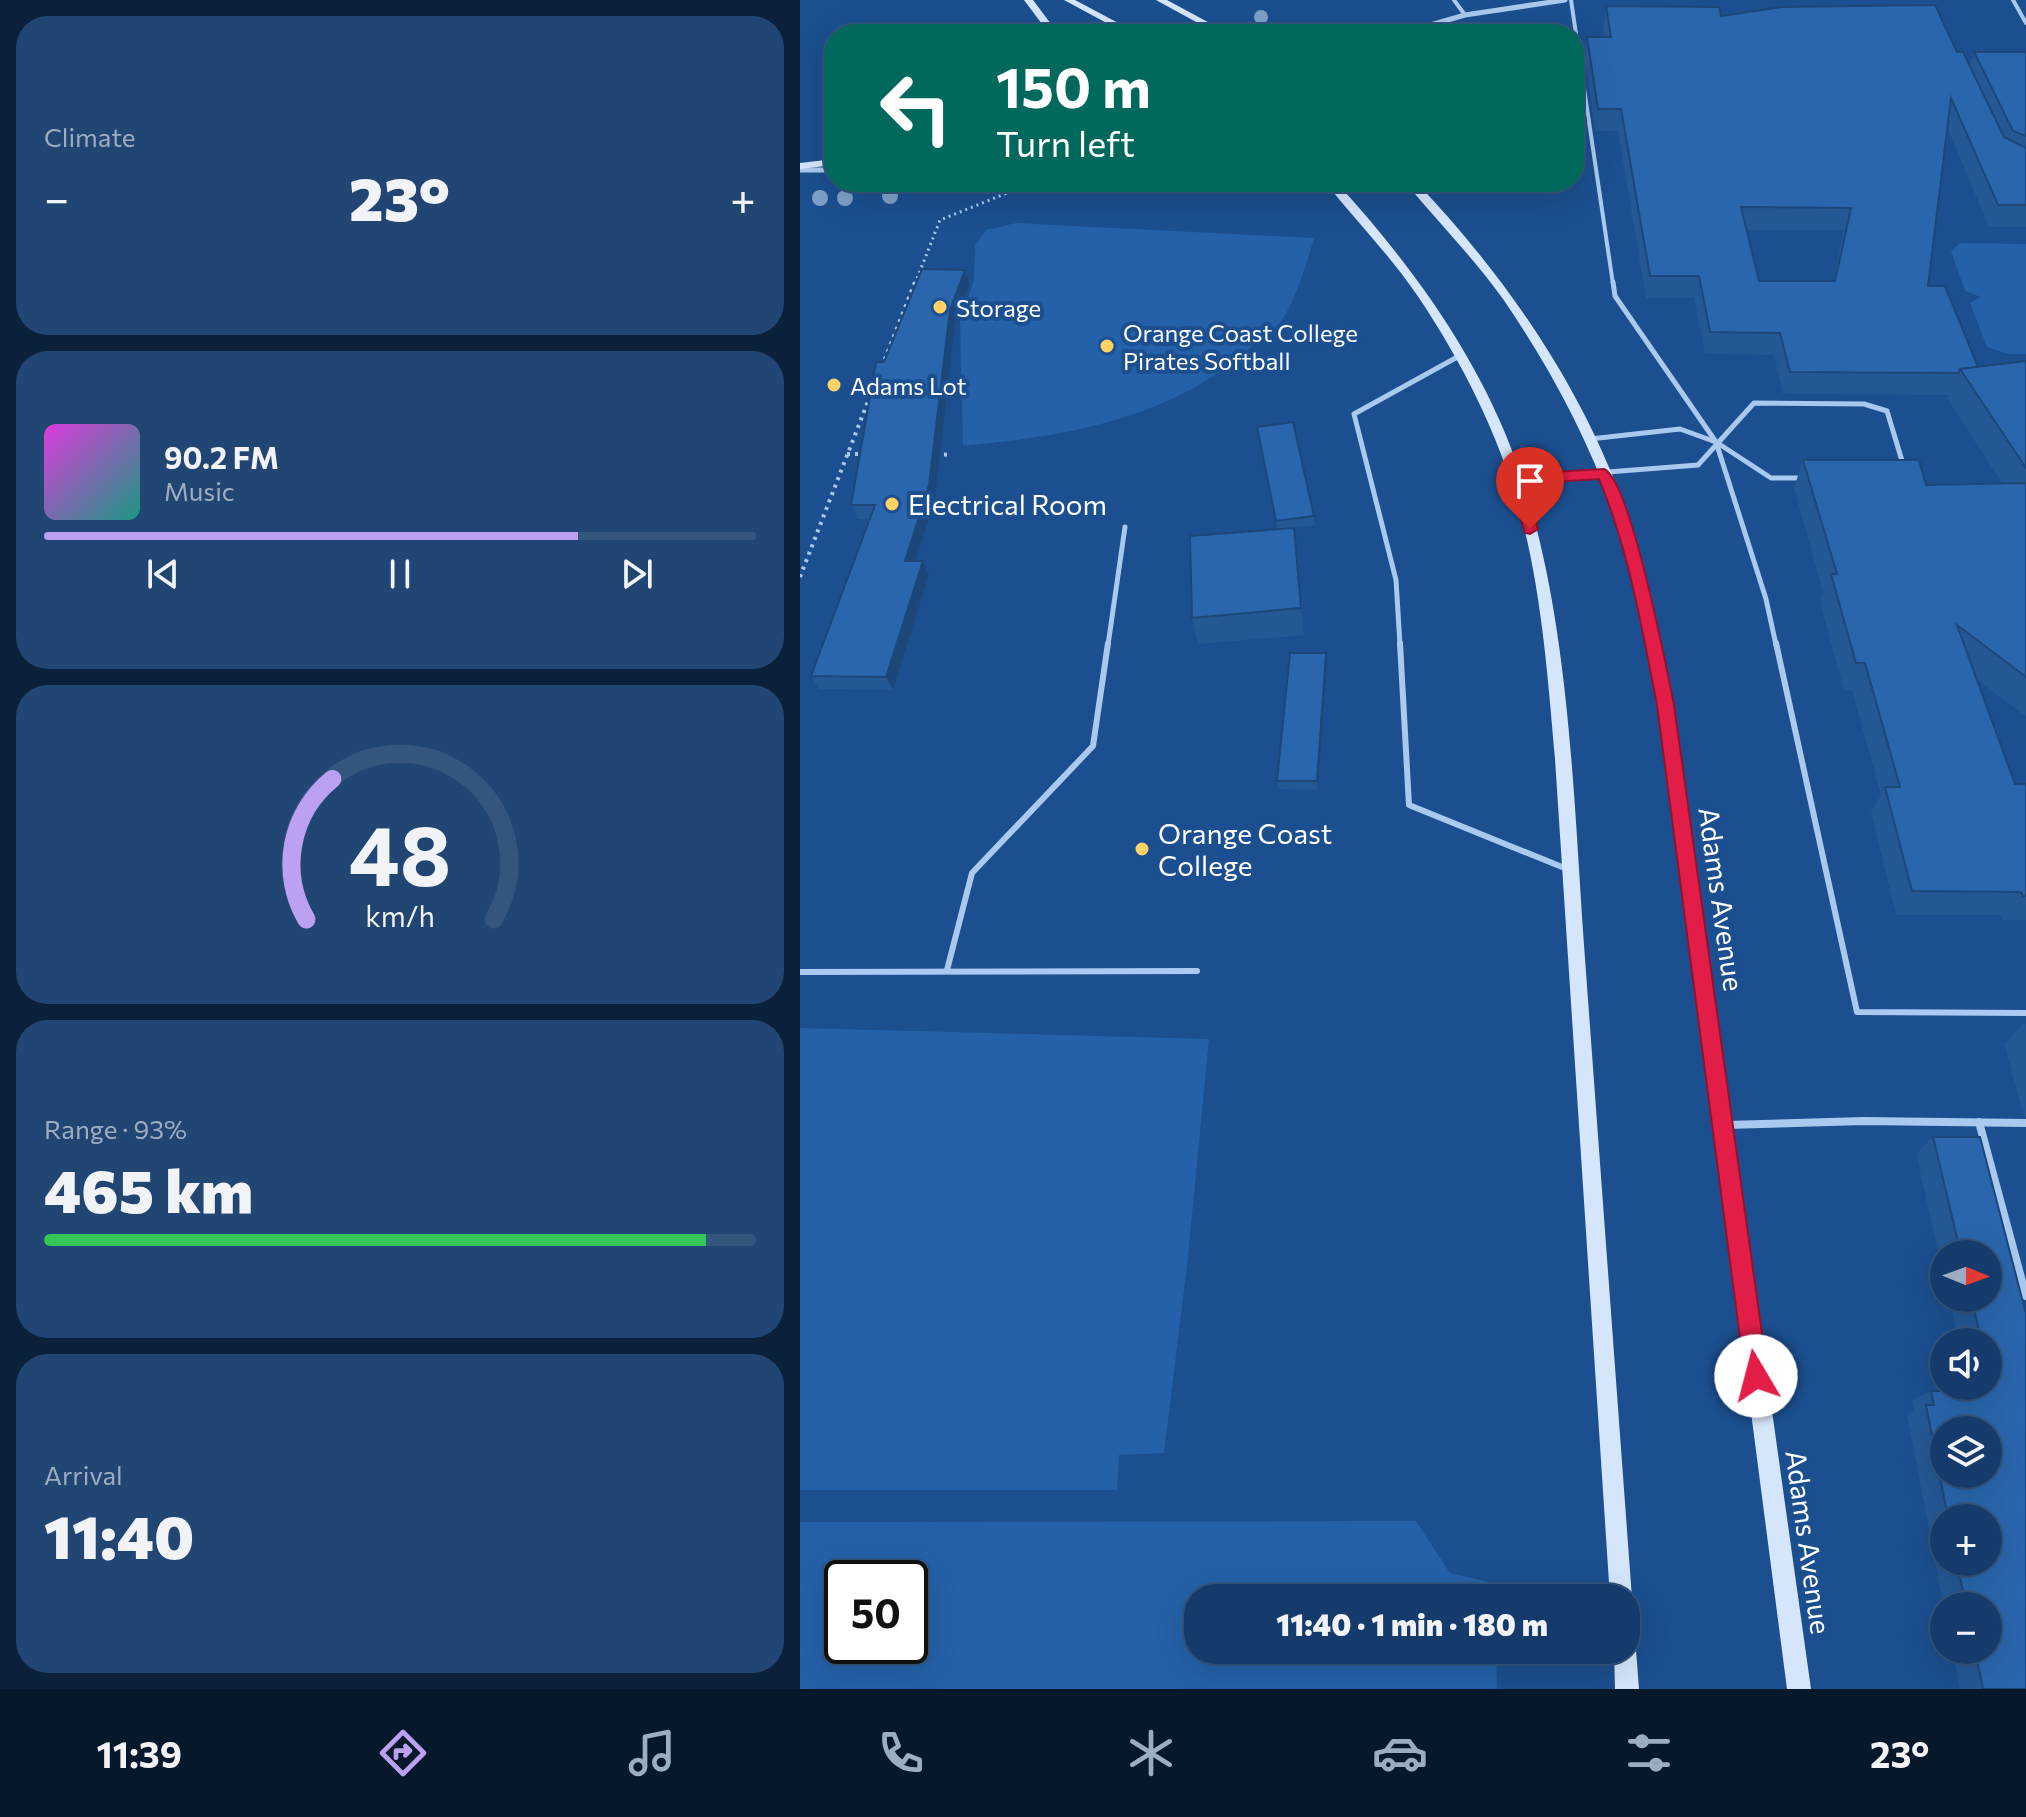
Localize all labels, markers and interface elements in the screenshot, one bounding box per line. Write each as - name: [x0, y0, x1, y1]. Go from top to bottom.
- text: 150 m: [996, 51, 1151, 120]
- icon: left: [864, 56, 968, 160]
- text: Turn left: [996, 120, 1135, 164]
- text: Climate: [44, 121, 136, 152]
- text: 23°: [349, 160, 450, 233]
- text: −: [44, 170, 69, 224]
- text: +: [730, 170, 756, 224]
- place label: Storage: [956, 293, 1041, 322]
- marker: Storage: [931, 298, 949, 316]
- place label: Orange Coast College Pirates Softball: [1123, 318, 1358, 375]
- marker: Orange Coast College Pirates Softball: [1098, 337, 1116, 355]
- place label: Adams Lot: [850, 371, 967, 400]
- marker: Adams Lot: [825, 376, 843, 394]
- text: 90.2 FM: [164, 438, 279, 475]
- pin: [1496, 447, 1564, 529]
- icon: arrive: [1508, 459, 1552, 503]
- text: Music: [164, 475, 235, 506]
- place label: Electrical Room: [908, 487, 1107, 521]
- marker: Electrical Room: [883, 495, 901, 513]
- icon: previous: [141, 552, 185, 596]
- icon: pause: [378, 552, 422, 596]
- icon: next: [615, 552, 659, 596]
- text: 48: [349, 801, 451, 903]
- street label: Adams Avenue: [1692, 805, 1752, 993]
- place label: Orange Coast College: [1158, 816, 1332, 882]
- marker: Orange Coast College: [1133, 840, 1151, 858]
- text: km/h: [365, 899, 435, 934]
- text: Range · 93%: [44, 1113, 187, 1144]
- text: 465 km: [44, 1152, 253, 1225]
- north arrow: [1930, 1240, 2002, 1312]
- map controls: [1930, 1240, 2002, 1664]
- button: sound: [1930, 1328, 2002, 1400]
- position arrow: [1714, 1334, 1798, 1418]
- button: layers: [1930, 1416, 2002, 1488]
- street label: Adams Avenue: [1779, 1448, 1839, 1636]
- text: Arrival: [44, 1459, 123, 1490]
- text: 11:40: [44, 1498, 194, 1571]
- button: +: [1930, 1504, 2002, 1576]
- speed limit sign: 50: [824, 1560, 928, 1664]
- button: −: [1930, 1592, 2002, 1664]
- text: 11:40 · 1 min · 180 m: [1276, 1605, 1548, 1642]
- icon: directions: [375, 1725, 431, 1781]
- icon: music: [624, 1725, 680, 1781]
- icon: phone: [873, 1725, 929, 1781]
- icon: climate: [1123, 1725, 1179, 1781]
- icon: car: [1372, 1725, 1428, 1781]
- icon: filters: [1621, 1725, 1677, 1781]
- text: 11:39: [97, 1731, 182, 1775]
- text: 23°: [1870, 1731, 1929, 1775]

